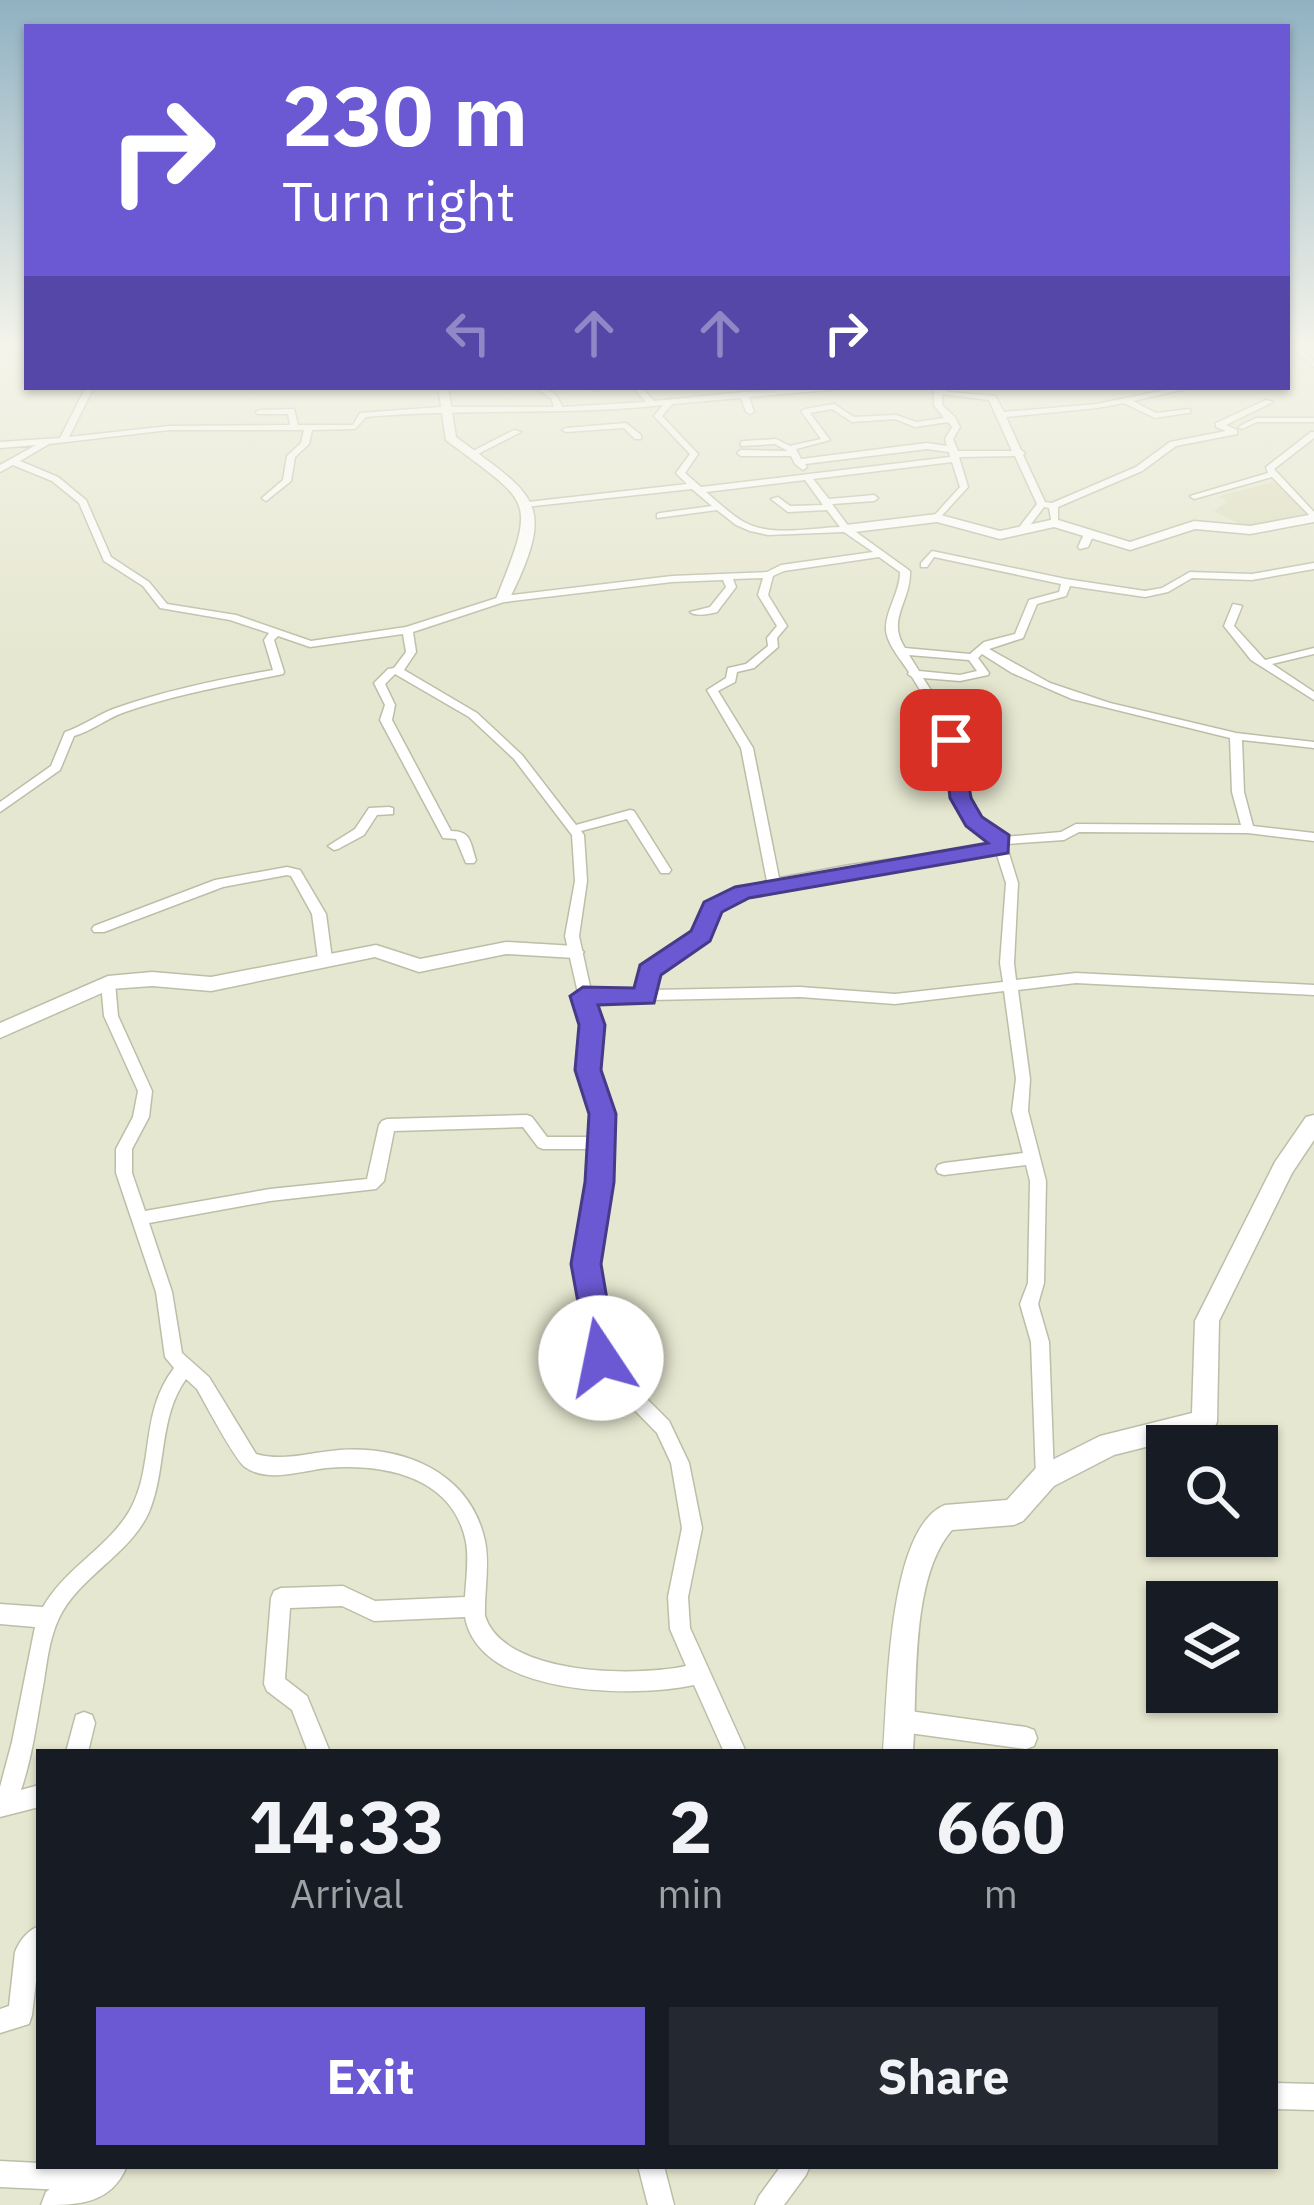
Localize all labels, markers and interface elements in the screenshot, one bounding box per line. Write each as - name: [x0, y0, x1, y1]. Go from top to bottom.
- text: 230 m: [282, 60, 528, 169]
- icon: right: [84, 72, 240, 228]
- text: Turn right: [282, 166, 516, 236]
- icon: left: [435, 300, 501, 366]
- icon: ahead: [561, 300, 627, 366]
- icon: ahead: [687, 300, 753, 366]
- icon: right: [813, 300, 879, 366]
- pin: [900, 689, 1002, 791]
- icon: arrive: [918, 707, 984, 773]
- position arrow: [538, 1295, 664, 1421]
- map controls: [1146, 1425, 1278, 1713]
- button: search: [1146, 1425, 1278, 1557]
- button: layers: [1146, 1581, 1278, 1713]
- text: 14:33: [248, 1779, 445, 1873]
- text: 2: [669, 1779, 712, 1873]
- text: 660: [936, 1779, 1066, 1873]
- text: Arrival: [290, 1868, 404, 1919]
- text: min: [658, 1868, 723, 1919]
- text: m: [984, 1868, 1018, 1919]
- button: Exit: [96, 2007, 645, 2145]
- button: Share: [669, 2007, 1218, 2145]

